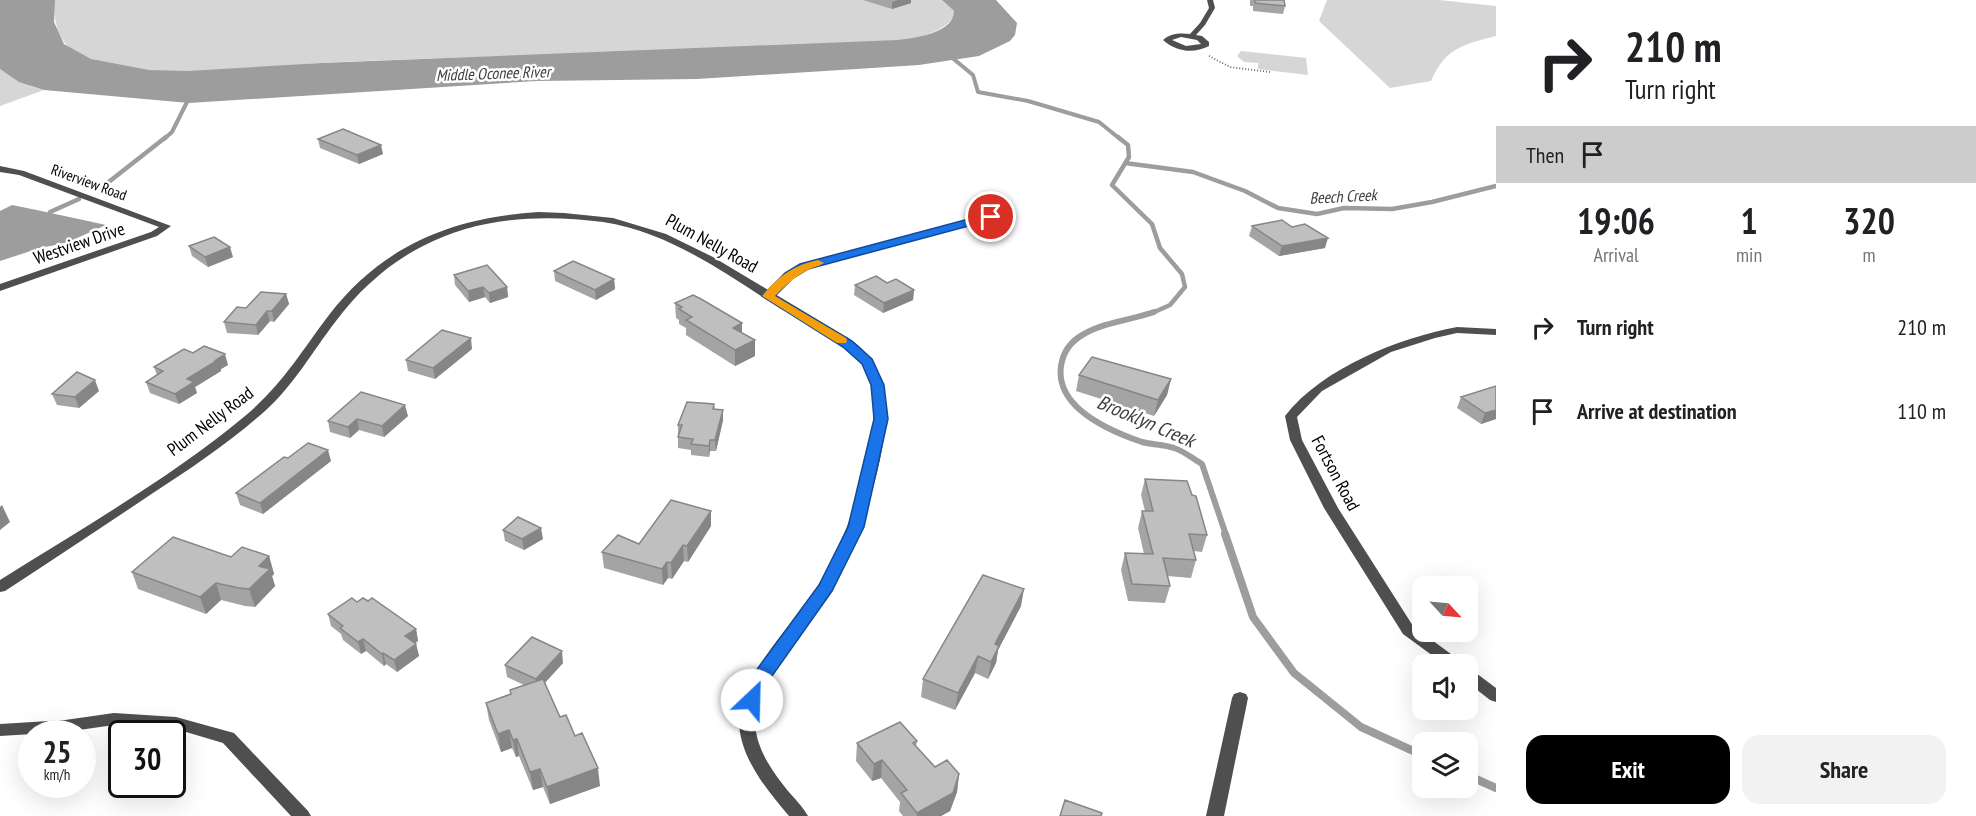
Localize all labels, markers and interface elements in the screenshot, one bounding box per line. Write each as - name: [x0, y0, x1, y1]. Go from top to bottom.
- text: 210 m: [1625, 19, 1722, 74]
- icon: right: [1526, 24, 1604, 102]
- water label: Middle Oconee River: [436, 61, 553, 85]
- text: Turn right: [1625, 72, 1716, 106]
- icon: arrive: [1576, 138, 1609, 171]
- text: Then: [1526, 141, 1564, 169]
- street label: Riverview Road: [49, 160, 129, 204]
- water label: Beech Creek: [1309, 184, 1379, 208]
- pin: [965, 191, 1016, 242]
- text: 19:06: [1577, 197, 1655, 244]
- text: 1: [1740, 197, 1758, 244]
- text: 320: [1843, 197, 1895, 244]
- icon: arrive: [974, 200, 1007, 233]
- street label: Plum Nelly Road: [662, 208, 762, 278]
- street label: Westview Drive: [30, 217, 128, 269]
- text: Arrival: [1593, 242, 1639, 268]
- text: min: [1736, 242, 1762, 268]
- text: m: [1863, 242, 1876, 268]
- icon: right: [1526, 311, 1559, 344]
- text: Turn right: [1577, 313, 1654, 341]
- text: 210 m: [1897, 313, 1946, 341]
- street label: Plum Nelly Road: [162, 381, 258, 461]
- water label: Brooklyn Creek: [1093, 389, 1201, 454]
- icon: arrive: [1526, 395, 1559, 428]
- text: Arrive at destination: [1577, 397, 1737, 425]
- text: 110 m: [1897, 397, 1946, 425]
- street label: Fortson Road: [1307, 431, 1365, 515]
- north arrow: [1412, 576, 1478, 642]
- map controls: [1412, 576, 1478, 798]
- button: sound: [1412, 654, 1478, 720]
- position arrow: [720, 668, 784, 732]
- speed limit sign: 30: [108, 720, 186, 798]
- text: 25: [43, 732, 71, 771]
- button: layers: [1412, 732, 1478, 798]
- button: Exit: [1526, 735, 1730, 804]
- button: Share: [1742, 735, 1946, 804]
- text: km/h: [44, 765, 70, 784]

